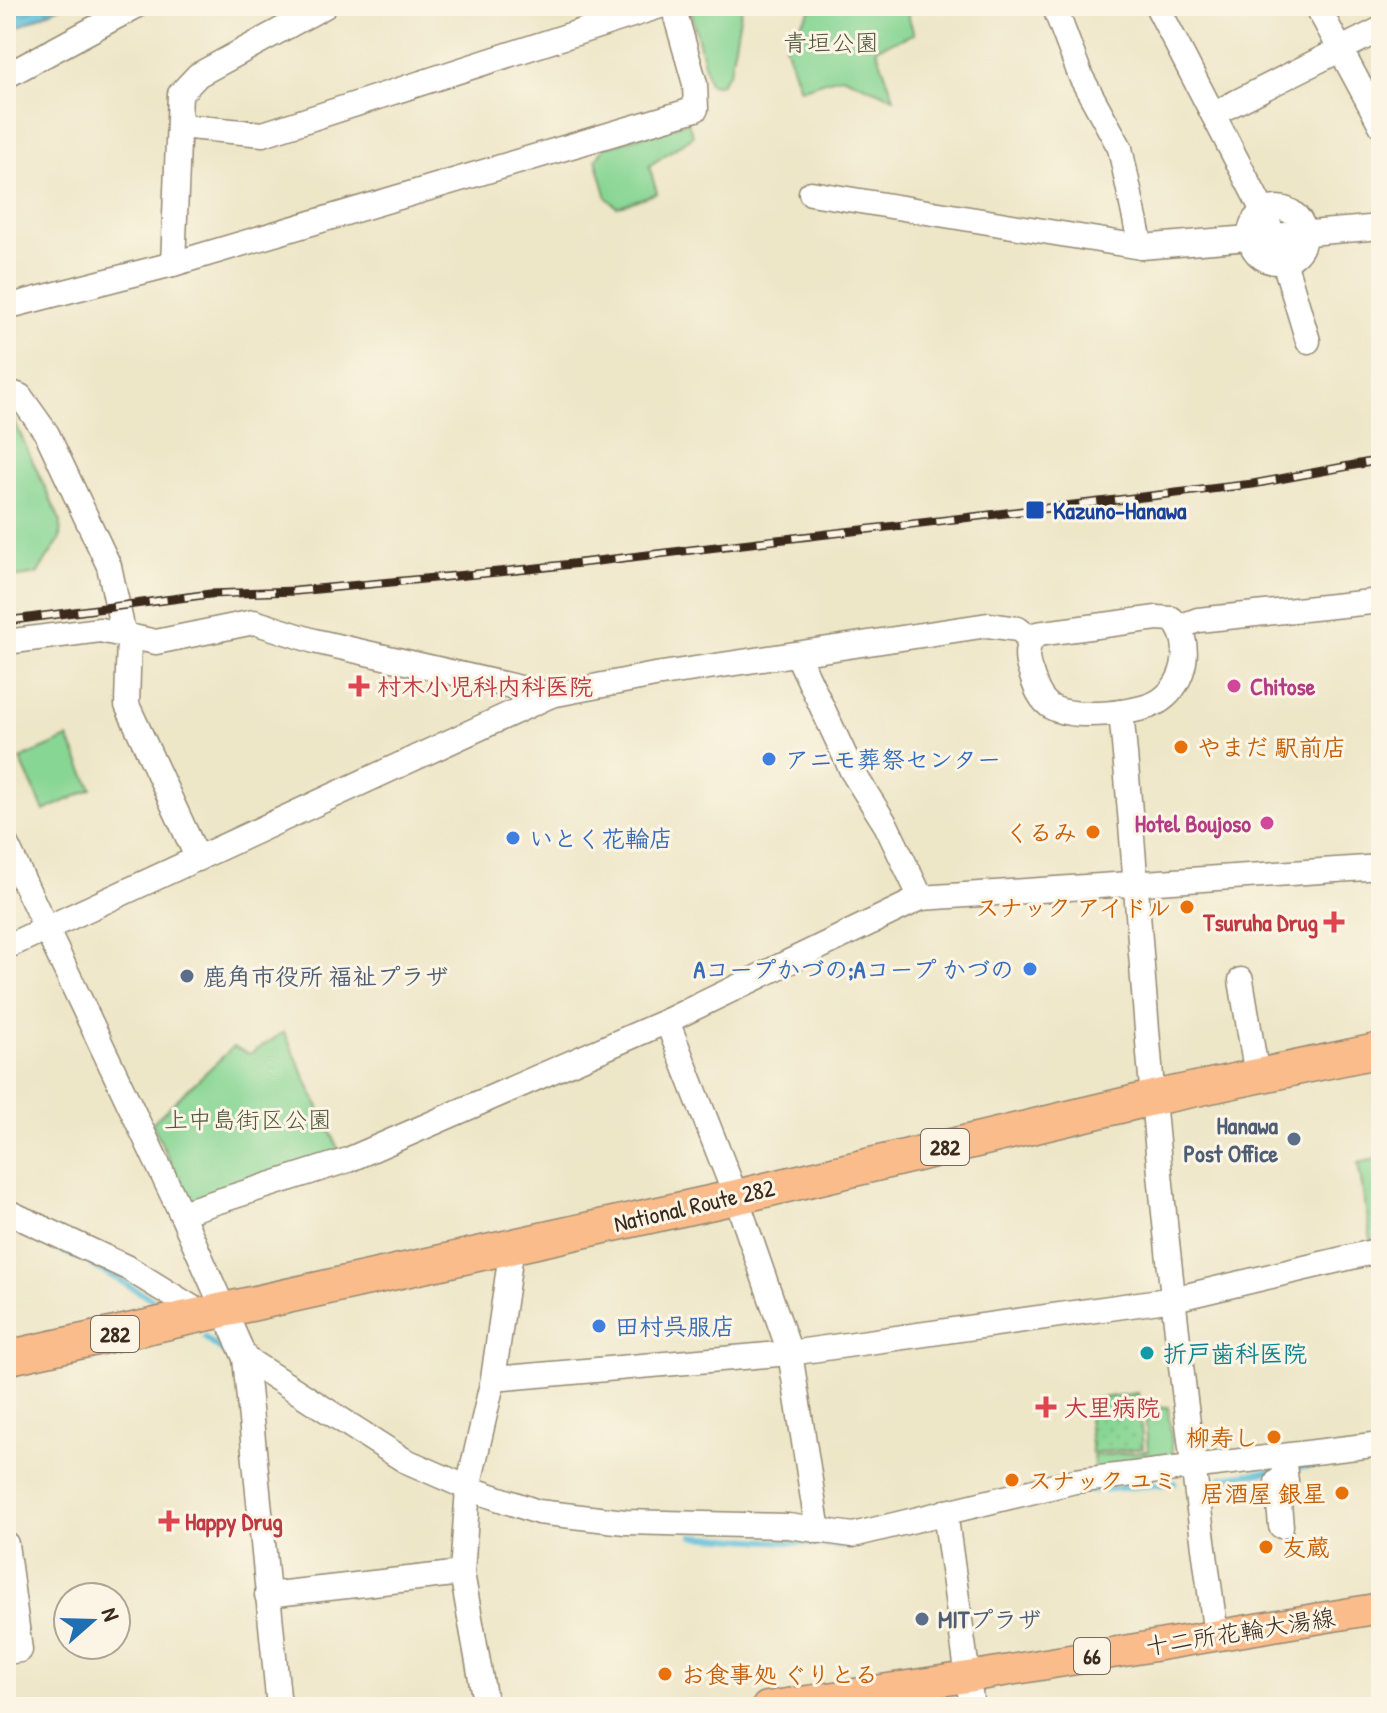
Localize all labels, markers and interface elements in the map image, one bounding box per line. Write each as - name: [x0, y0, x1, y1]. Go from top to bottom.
- park label: 青垣公園: [783, 26, 879, 58]
- place label: Kazuno-Hanawa: [1053, 494, 1187, 526]
- marker: Kazuno-Hanawa: [1024, 499, 1046, 521]
- place label: 村木小児科内科医院: [377, 670, 593, 702]
- place label: Chitose: [1250, 670, 1316, 702]
- marker: 村木小児科内科医院: [348, 675, 370, 697]
- marker: Chitose: [1225, 677, 1243, 695]
- place label: やまだ 駅前店: [1197, 731, 1347, 763]
- marker: やまだ 駅前店: [1172, 738, 1190, 756]
- place label: アニモ葬祭センター: [785, 743, 1001, 775]
- marker: アニモ葬祭センター: [760, 750, 778, 768]
- place label: Hotel Boujoso: [1135, 807, 1251, 839]
- marker: Hotel Boujoso: [1258, 814, 1276, 832]
- place label: くるみ: [1005, 816, 1077, 848]
- place label: いとく花輪店: [529, 822, 673, 854]
- marker: くるみ: [1084, 823, 1102, 841]
- marker: いとく花輪店: [504, 829, 522, 847]
- place label: スナック アイドル: [975, 891, 1171, 923]
- marker: スナック アイドル: [1178, 898, 1196, 916]
- place label: Tsuruha Drug: [1202, 906, 1318, 939]
- marker: Tsuruha Drug: [1325, 913, 1343, 931]
- place label: Aコープかづの;Aコープ かづの: [693, 953, 1014, 985]
- place label: 鹿角市役所 福祉プラザ: [203, 960, 449, 992]
- marker: Aコープかづの;Aコープ かづの: [1021, 960, 1039, 978]
- marker: 鹿角市役所 福祉プラザ: [178, 967, 196, 985]
- park label: 上中島街区公園: [164, 1103, 332, 1135]
- place label: Hanawa Post Office: [1184, 1109, 1279, 1169]
- road number: 282: [921, 1129, 969, 1165]
- marker: Hanawa Post Office: [1285, 1130, 1303, 1148]
- street label: National Route 282: [611, 1171, 777, 1239]
- place label: 田村呉服店: [615, 1310, 735, 1342]
- road number: 282: [91, 1316, 139, 1352]
- marker: 田村呉服店: [590, 1317, 608, 1335]
- place label: 折戸歯科医院: [1163, 1337, 1307, 1369]
- marker: 折戸歯科医院: [1138, 1344, 1156, 1362]
- place label: 大里病院: [1064, 1391, 1160, 1423]
- marker: 大里病院: [1035, 1396, 1057, 1418]
- place label: 柳寿し: [1186, 1421, 1258, 1453]
- marker: 柳寿し: [1265, 1428, 1283, 1446]
- place label: スナック ユミ: [1028, 1464, 1177, 1496]
- marker: スナック ユミ: [1003, 1471, 1021, 1489]
- place label: 居酒屋 銀星: [1200, 1477, 1326, 1509]
- marker: 居酒屋 銀星: [1333, 1484, 1351, 1502]
- place label: Happy Drug: [185, 1505, 283, 1538]
- marker: Happy Drug: [160, 1512, 178, 1530]
- place label: 友蔵: [1282, 1531, 1330, 1563]
- marker: 友蔵: [1257, 1538, 1275, 1556]
- north arrow: [52, 1581, 132, 1661]
- street label: 十二所花輪大湯線: [1143, 1600, 1337, 1662]
- place label: MITプラザ: [938, 1603, 1041, 1635]
- text: N: [95, 1604, 127, 1625]
- marker: MITプラザ: [913, 1610, 931, 1628]
- road number: 66: [1074, 1638, 1110, 1674]
- place label: お食事処 ぐりとる: [681, 1658, 879, 1690]
- marker: お食事処 ぐりとる: [656, 1665, 674, 1683]

